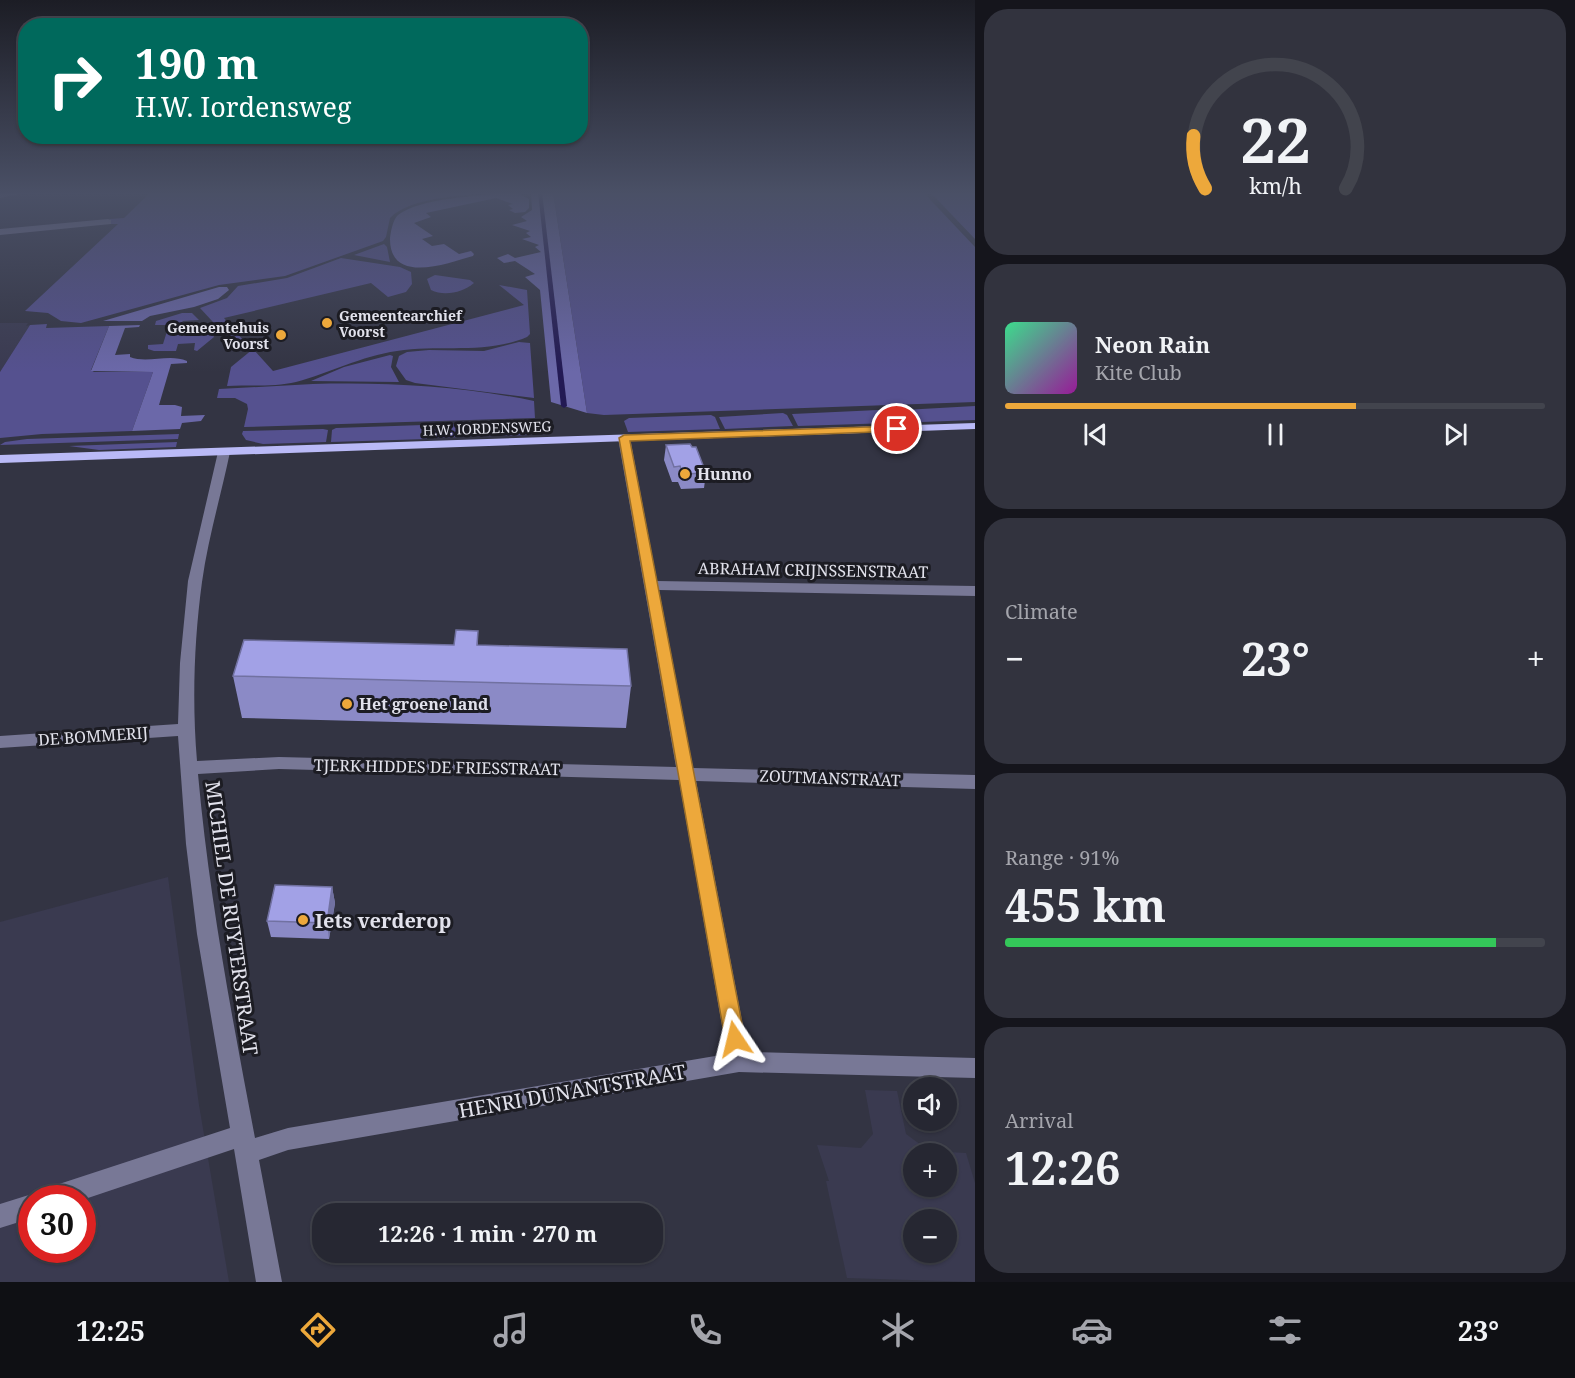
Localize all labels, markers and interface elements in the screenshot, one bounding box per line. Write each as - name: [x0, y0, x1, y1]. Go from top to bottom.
- text: 190 m: [135, 34, 259, 91]
- icon: right: [36, 42, 114, 120]
- text: H.W. Iordensweg: [135, 88, 351, 125]
- text: 22: [1240, 96, 1310, 181]
- text: km/h: [1249, 171, 1302, 200]
- place label: Gemeentearchief Voorst: [339, 306, 463, 341]
- marker: Gemeentearchief Voorst: [320, 316, 334, 330]
- place label: Gemeentehuis Voorst: [167, 318, 269, 353]
- marker: Gemeentehuis Voorst: [274, 328, 288, 342]
- text: Neon Rain: [1095, 329, 1210, 359]
- text: Kite Club: [1095, 359, 1182, 386]
- pin: [871, 403, 922, 454]
- icon: arrive: [880, 412, 913, 445]
- street label: H.W. IORDENSWEG: [422, 416, 552, 440]
- icon: previous: [1079, 418, 1112, 451]
- icon: pause: [1259, 418, 1292, 451]
- icon: next: [1439, 418, 1472, 451]
- place label: Hunno: [697, 463, 752, 485]
- marker: Hunno: [678, 467, 692, 481]
- street label: ABRAHAM CRIJNSSENSTRAAT: [698, 557, 929, 583]
- text: Climate: [1005, 598, 1078, 625]
- text: 23°: [1241, 628, 1310, 689]
- text: −: [1005, 636, 1024, 681]
- text: +: [1527, 636, 1545, 681]
- place label: Het groene land: [359, 693, 489, 715]
- marker: Het groene land: [340, 697, 354, 711]
- street label: DE BOMMERIJ: [37, 721, 149, 751]
- street label: TJERK HIDDES DE FRIESSTRAAT: [314, 754, 561, 780]
- street label: ZOUTMANSTRAAT: [759, 765, 901, 791]
- street label: MICHIEL DE RUYTERSTRAAT: [199, 779, 265, 1057]
- text: Range · 91%: [1005, 844, 1119, 871]
- text: 455 km: [1005, 874, 1166, 935]
- place label: Iets verderop: [315, 907, 451, 934]
- marker: Iets verderop: [296, 913, 310, 927]
- position arrow: [703, 1007, 767, 1071]
- street label: HENRI DUNANTSTRAAT: [456, 1058, 688, 1124]
- map controls: [903, 1077, 957, 1263]
- button: sound: [903, 1077, 957, 1131]
- text: Arrival: [1005, 1107, 1073, 1134]
- text: 12:26: [1005, 1137, 1120, 1198]
- button: +: [903, 1143, 957, 1197]
- speed limit sign: 30: [18, 1185, 96, 1263]
- button: −: [903, 1209, 957, 1263]
- text: 12:26 · 1 min · 270 m: [378, 1218, 597, 1248]
- icon: directions: [297, 1309, 339, 1351]
- icon: music: [490, 1309, 532, 1351]
- icon: phone: [684, 1309, 726, 1351]
- icon: climate: [877, 1309, 919, 1351]
- icon: car: [1071, 1309, 1113, 1351]
- icon: filters: [1264, 1309, 1306, 1351]
- text: 12:25: [76, 1312, 145, 1349]
- text: 23°: [1458, 1312, 1499, 1349]

